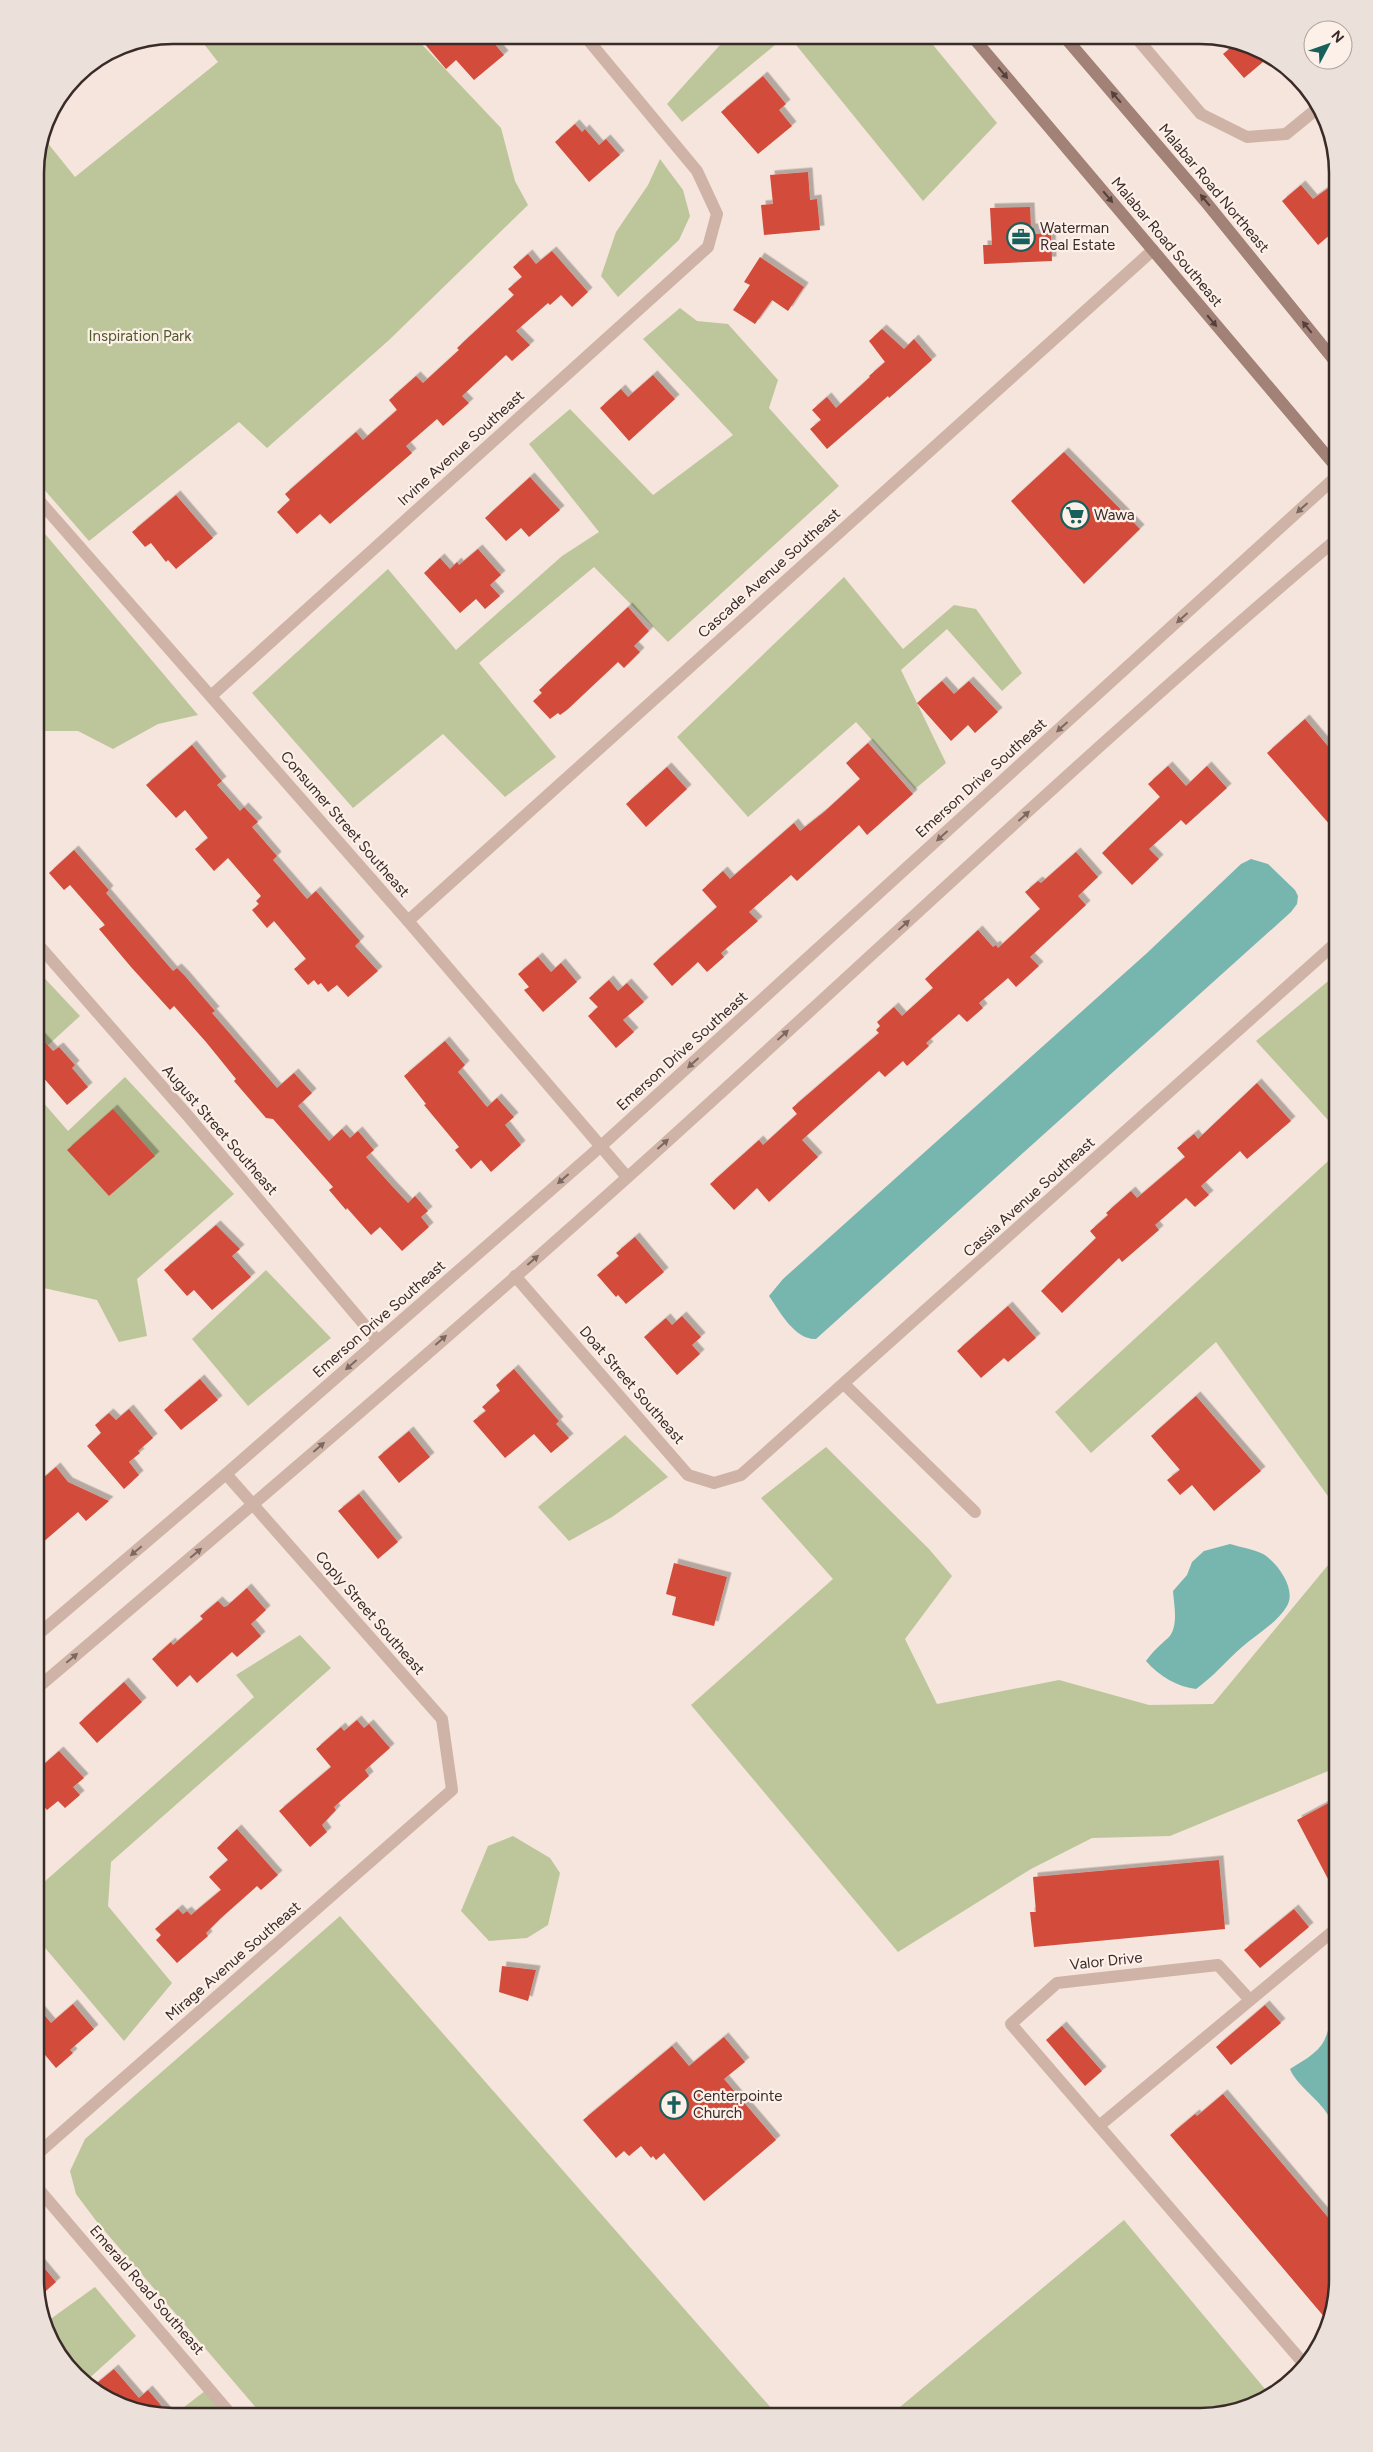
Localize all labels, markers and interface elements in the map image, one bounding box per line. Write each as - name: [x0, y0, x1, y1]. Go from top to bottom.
- north arrow: [1303, 20, 1353, 70]
- text: N: [1327, 27, 1347, 46]
- one-way arrow: [997, 66, 1008, 79]
- one-way arrow: [1110, 91, 1122, 103]
- street label: Malabar Road Northeast: [1155, 120, 1273, 256]
- street label: Malabar Road Southeast: [1108, 174, 1227, 311]
- one-way arrow: [1102, 190, 1113, 203]
- one-way arrow: [1200, 194, 1211, 207]
- place label: Waterman Real Estate: [1040, 219, 1115, 254]
- office icon: Waterman Real Estate: [1006, 222, 1036, 252]
- one-way arrow: [1207, 314, 1218, 327]
- one-way arrow: [1302, 321, 1313, 334]
- park label: Inspiration Park: [89, 327, 192, 345]
- street label: Irvine Avenue Southeast: [394, 386, 528, 510]
- supermarket icon: Wawa: [1060, 500, 1090, 530]
- one-way arrow: [1296, 502, 1308, 514]
- street label: Cascade Avenue Southeast: [694, 504, 844, 642]
- place label: Wawa: [1094, 506, 1135, 524]
- one-way arrow: [1175, 612, 1188, 623]
- street label: Emerson Drive Southeast: [912, 714, 1050, 842]
- one-way arrow: [1056, 721, 1068, 733]
- street label: Consumer Street Southeast: [277, 747, 414, 901]
- one-way arrow: [1017, 810, 1029, 822]
- one-way arrow: [935, 831, 948, 842]
- one-way arrow: [897, 920, 910, 931]
- street label: Emerson Drive Southeast: [613, 987, 751, 1115]
- one-way arrow: [777, 1029, 789, 1041]
- one-way arrow: [687, 1057, 699, 1069]
- street label: August Street Southeast: [159, 1061, 282, 1199]
- street label: Cassia Avenue Southeast: [960, 1133, 1099, 1261]
- one-way arrow: [657, 1138, 669, 1150]
- one-way arrow: [558, 1173, 570, 1185]
- one-way arrow: [526, 1254, 538, 1266]
- street label: Emerson Drive Southeast: [309, 1256, 449, 1382]
- street label: Doat Street Southeast: [576, 1322, 688, 1448]
- one-way arrow: [435, 1334, 448, 1345]
- one-way arrow: [346, 1359, 358, 1371]
- one-way arrow: [312, 1441, 325, 1452]
- one-way arrow: [130, 1545, 142, 1557]
- one-way arrow: [190, 1548, 202, 1559]
- street label: Coply Street Southeast: [311, 1548, 429, 1679]
- one-way arrow: [66, 1652, 78, 1664]
- street label: Mirage Avenue Southeast: [162, 1897, 304, 2024]
- street label: Valor Drive: [1069, 1948, 1143, 1974]
- place label: Centerpointe Church: [693, 2087, 783, 2122]
- church icon: Centerpointe Church: [659, 2090, 689, 2120]
- street label: Emerald Road Southeast: [86, 2222, 208, 2359]

